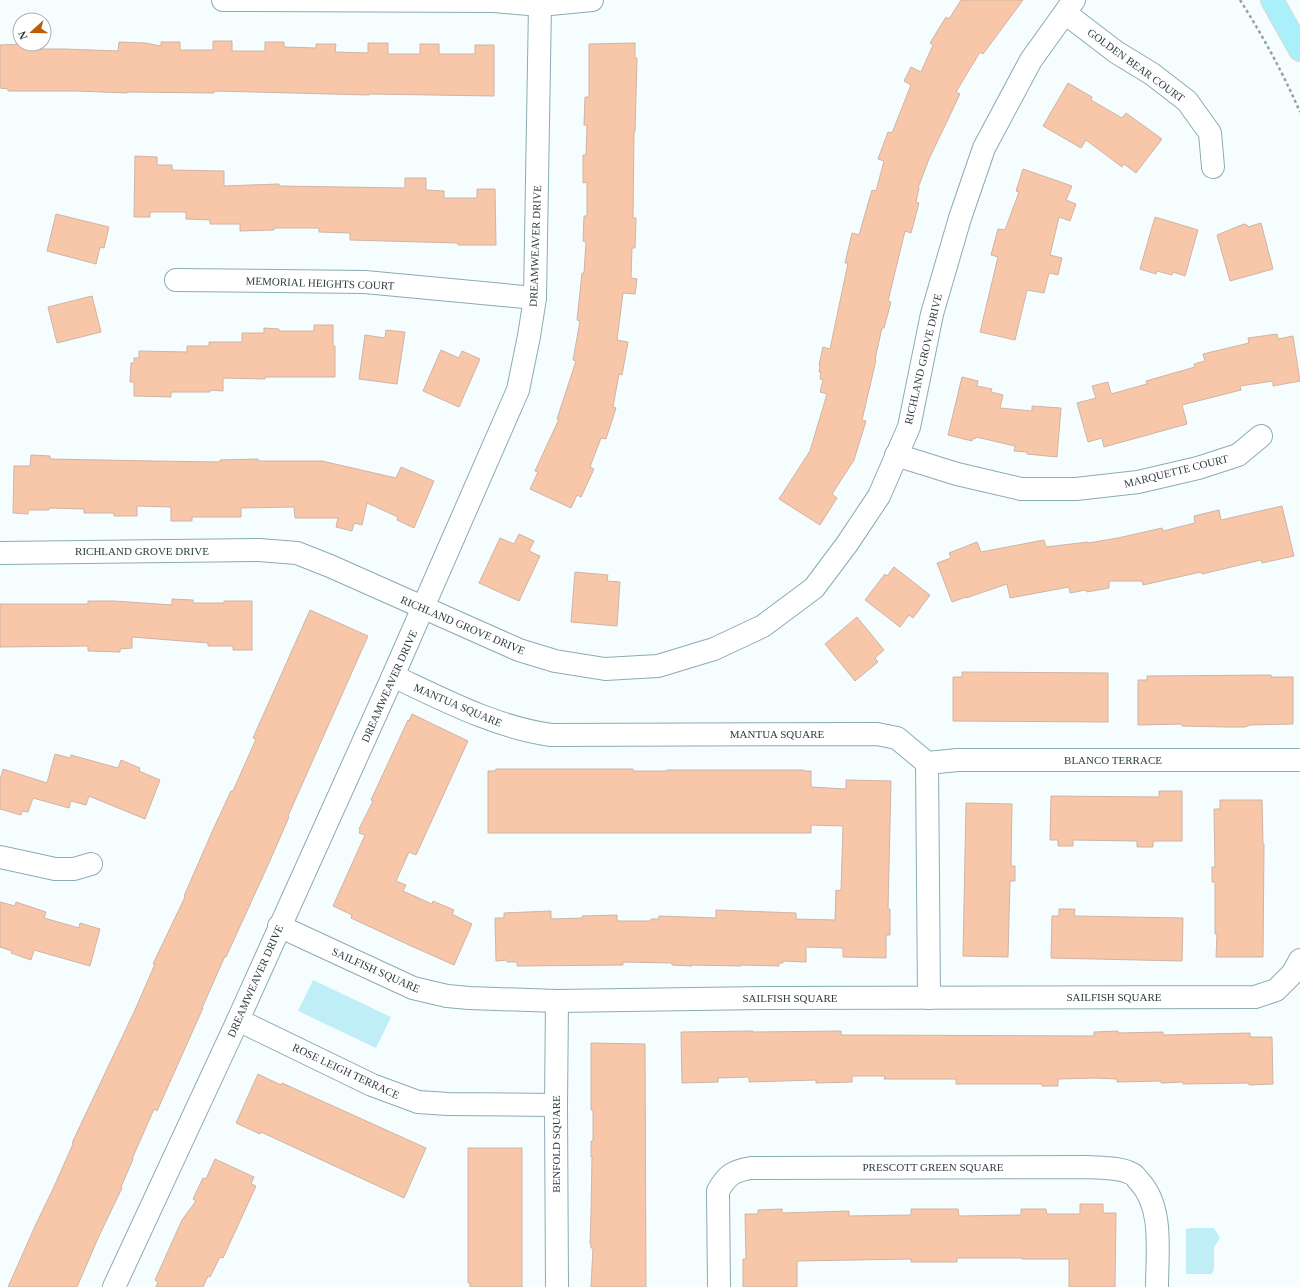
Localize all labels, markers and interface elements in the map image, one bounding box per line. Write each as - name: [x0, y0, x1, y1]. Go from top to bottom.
- north arrow: [12, 12, 52, 52]
- street label: GOLDEN BEAR COURT: [1085, 26, 1187, 104]
- text: N: [16, 30, 30, 41]
- street label: DREAMWEAVER DRIVE: [527, 185, 543, 307]
- street label: MEMORIAL HEIGHTS COURT: [246, 274, 395, 292]
- street label: RICHLAND GROVE DRIVE: [902, 292, 944, 426]
- street label: MARQUETTE COURT: [1123, 452, 1230, 490]
- street label: RICHLAND GROVE DRIVE: [75, 545, 209, 557]
- street label: RICHLAND GROVE DRIVE: [399, 593, 527, 657]
- street label: DREAMWEAVER DRIVE: [359, 628, 419, 744]
- street label: MANTUA SQUARE: [412, 681, 504, 729]
- street label: MANTUA SQUARE: [730, 728, 824, 740]
- street label: BLANCO TERRACE: [1064, 754, 1162, 766]
- street label: DREAMWEAVER DRIVE: [225, 923, 285, 1039]
- street label: SAILFISH SQUARE: [330, 945, 422, 995]
- street label: SAILFISH SQUARE: [1066, 991, 1162, 1003]
- street label: SAILFISH SQUARE: [742, 992, 838, 1004]
- street label: ROSE LEIGH TERRACE: [291, 1041, 402, 1101]
- street label: BENFOLD SQUARE: [550, 1095, 562, 1193]
- street label: PRESCOTT GREEN SQUARE: [863, 1161, 1004, 1173]

